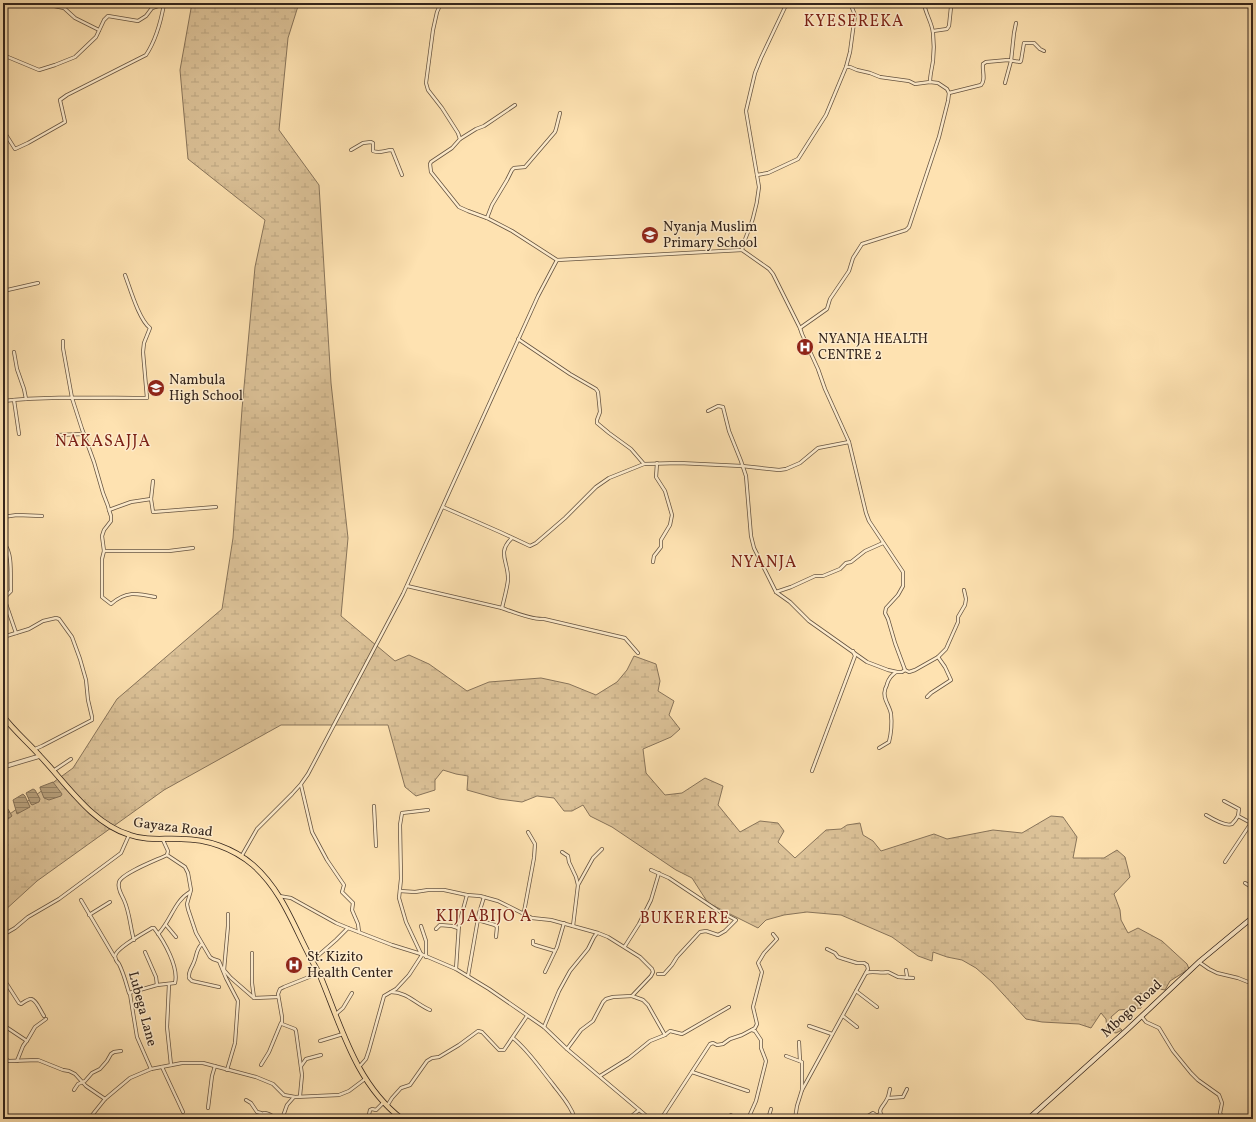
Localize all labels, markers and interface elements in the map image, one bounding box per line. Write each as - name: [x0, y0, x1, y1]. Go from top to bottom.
- district label: KYESEREKA: [804, 11, 904, 33]
- place label: Nyanja Muslim Primary School: [663, 218, 757, 253]
- school or university icon: Nyanja Muslim Primary School: [640, 225, 660, 245]
- place label: NYANJA HEALTH CENTRE 2: [818, 330, 928, 365]
- hospital icon: NYANJA HEALTH CENTRE 2: [795, 337, 815, 357]
- place label: Nambula High School: [169, 371, 243, 406]
- school or university icon: Nambula High School: [146, 378, 166, 398]
- district label: NAKASAJJA: [55, 431, 151, 453]
- district label: NYANJA: [731, 552, 797, 574]
- street label: Gayaza Road: [132, 814, 214, 842]
- district label: KIJJABIJO A: [436, 906, 532, 928]
- district label: BUKERERE: [640, 908, 730, 930]
- place label: St. Kizito Health Center: [307, 948, 393, 983]
- hospital icon: St. Kizito Health Center: [284, 955, 304, 975]
- street label: Lubega Lane: [123, 969, 161, 1049]
- street label: Mbogo Road: [1097, 976, 1167, 1042]

